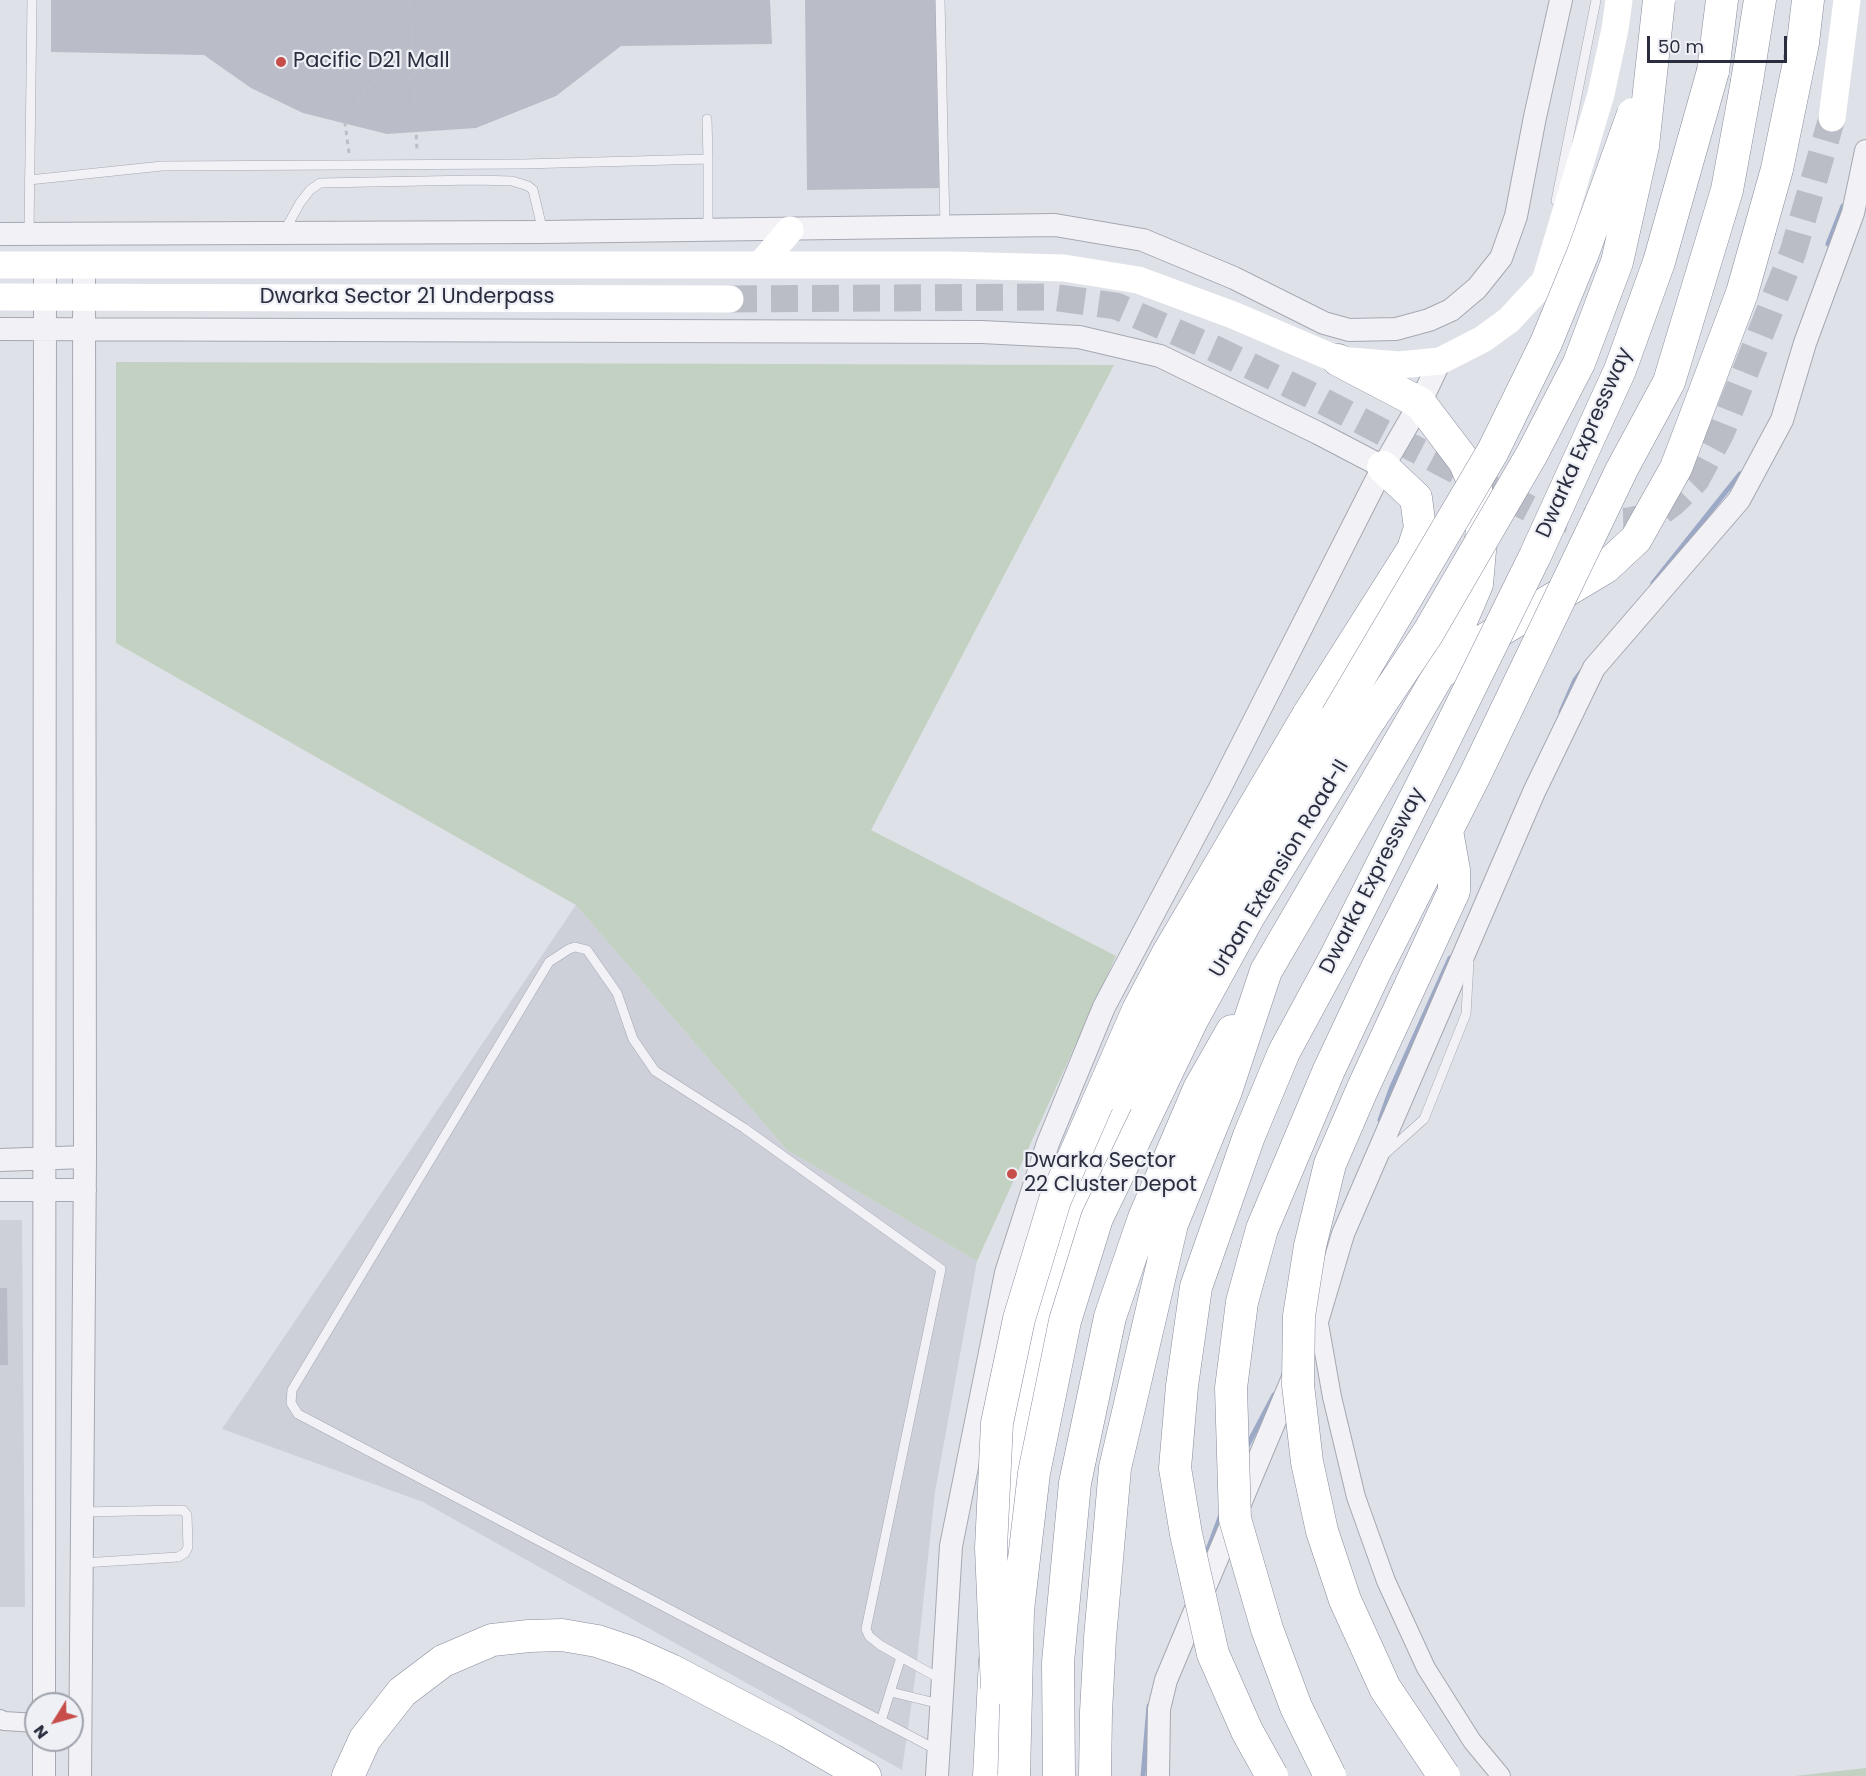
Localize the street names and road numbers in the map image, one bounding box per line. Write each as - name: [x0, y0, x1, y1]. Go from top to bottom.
- street label: Dwarka Sector 21 Underpass: [260, 285, 554, 311]
- street label: Dwarka Expressway: [1532, 344, 1638, 542]
- street label: Urban Extension Road-II: [1205, 756, 1355, 982]
- street label: Dwarka Expressway: [1315, 784, 1431, 978]

